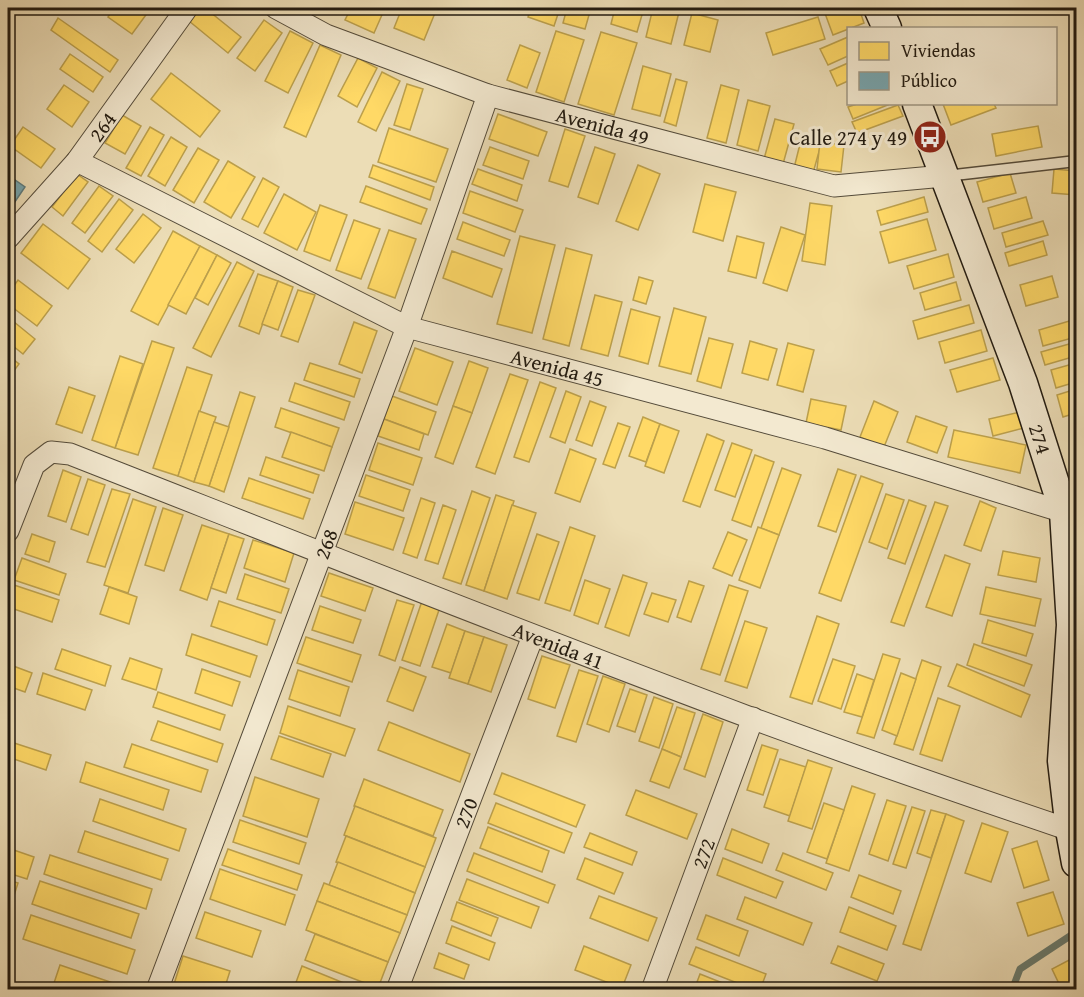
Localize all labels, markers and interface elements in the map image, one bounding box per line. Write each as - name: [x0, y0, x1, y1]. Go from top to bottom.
- legend: [847, 27, 1057, 105]
- text: Viviendas: [901, 37, 976, 64]
- text: Público: [901, 67, 957, 94]
- street label: Avenida 49: [553, 98, 653, 152]
- street label: 264: [80, 105, 123, 148]
- bus stop icon: Calle 274 y 49: [912, 119, 948, 155]
- place label: Calle 274 y 49: [789, 122, 907, 153]
- street label: Avenida 45: [507, 340, 607, 394]
- street label: 274: [1021, 420, 1060, 458]
- street label: 268: [305, 524, 345, 563]
- street label: Avenida 41: [509, 613, 609, 677]
- street label: 270: [445, 793, 485, 832]
- street label: 272: [683, 833, 723, 873]

